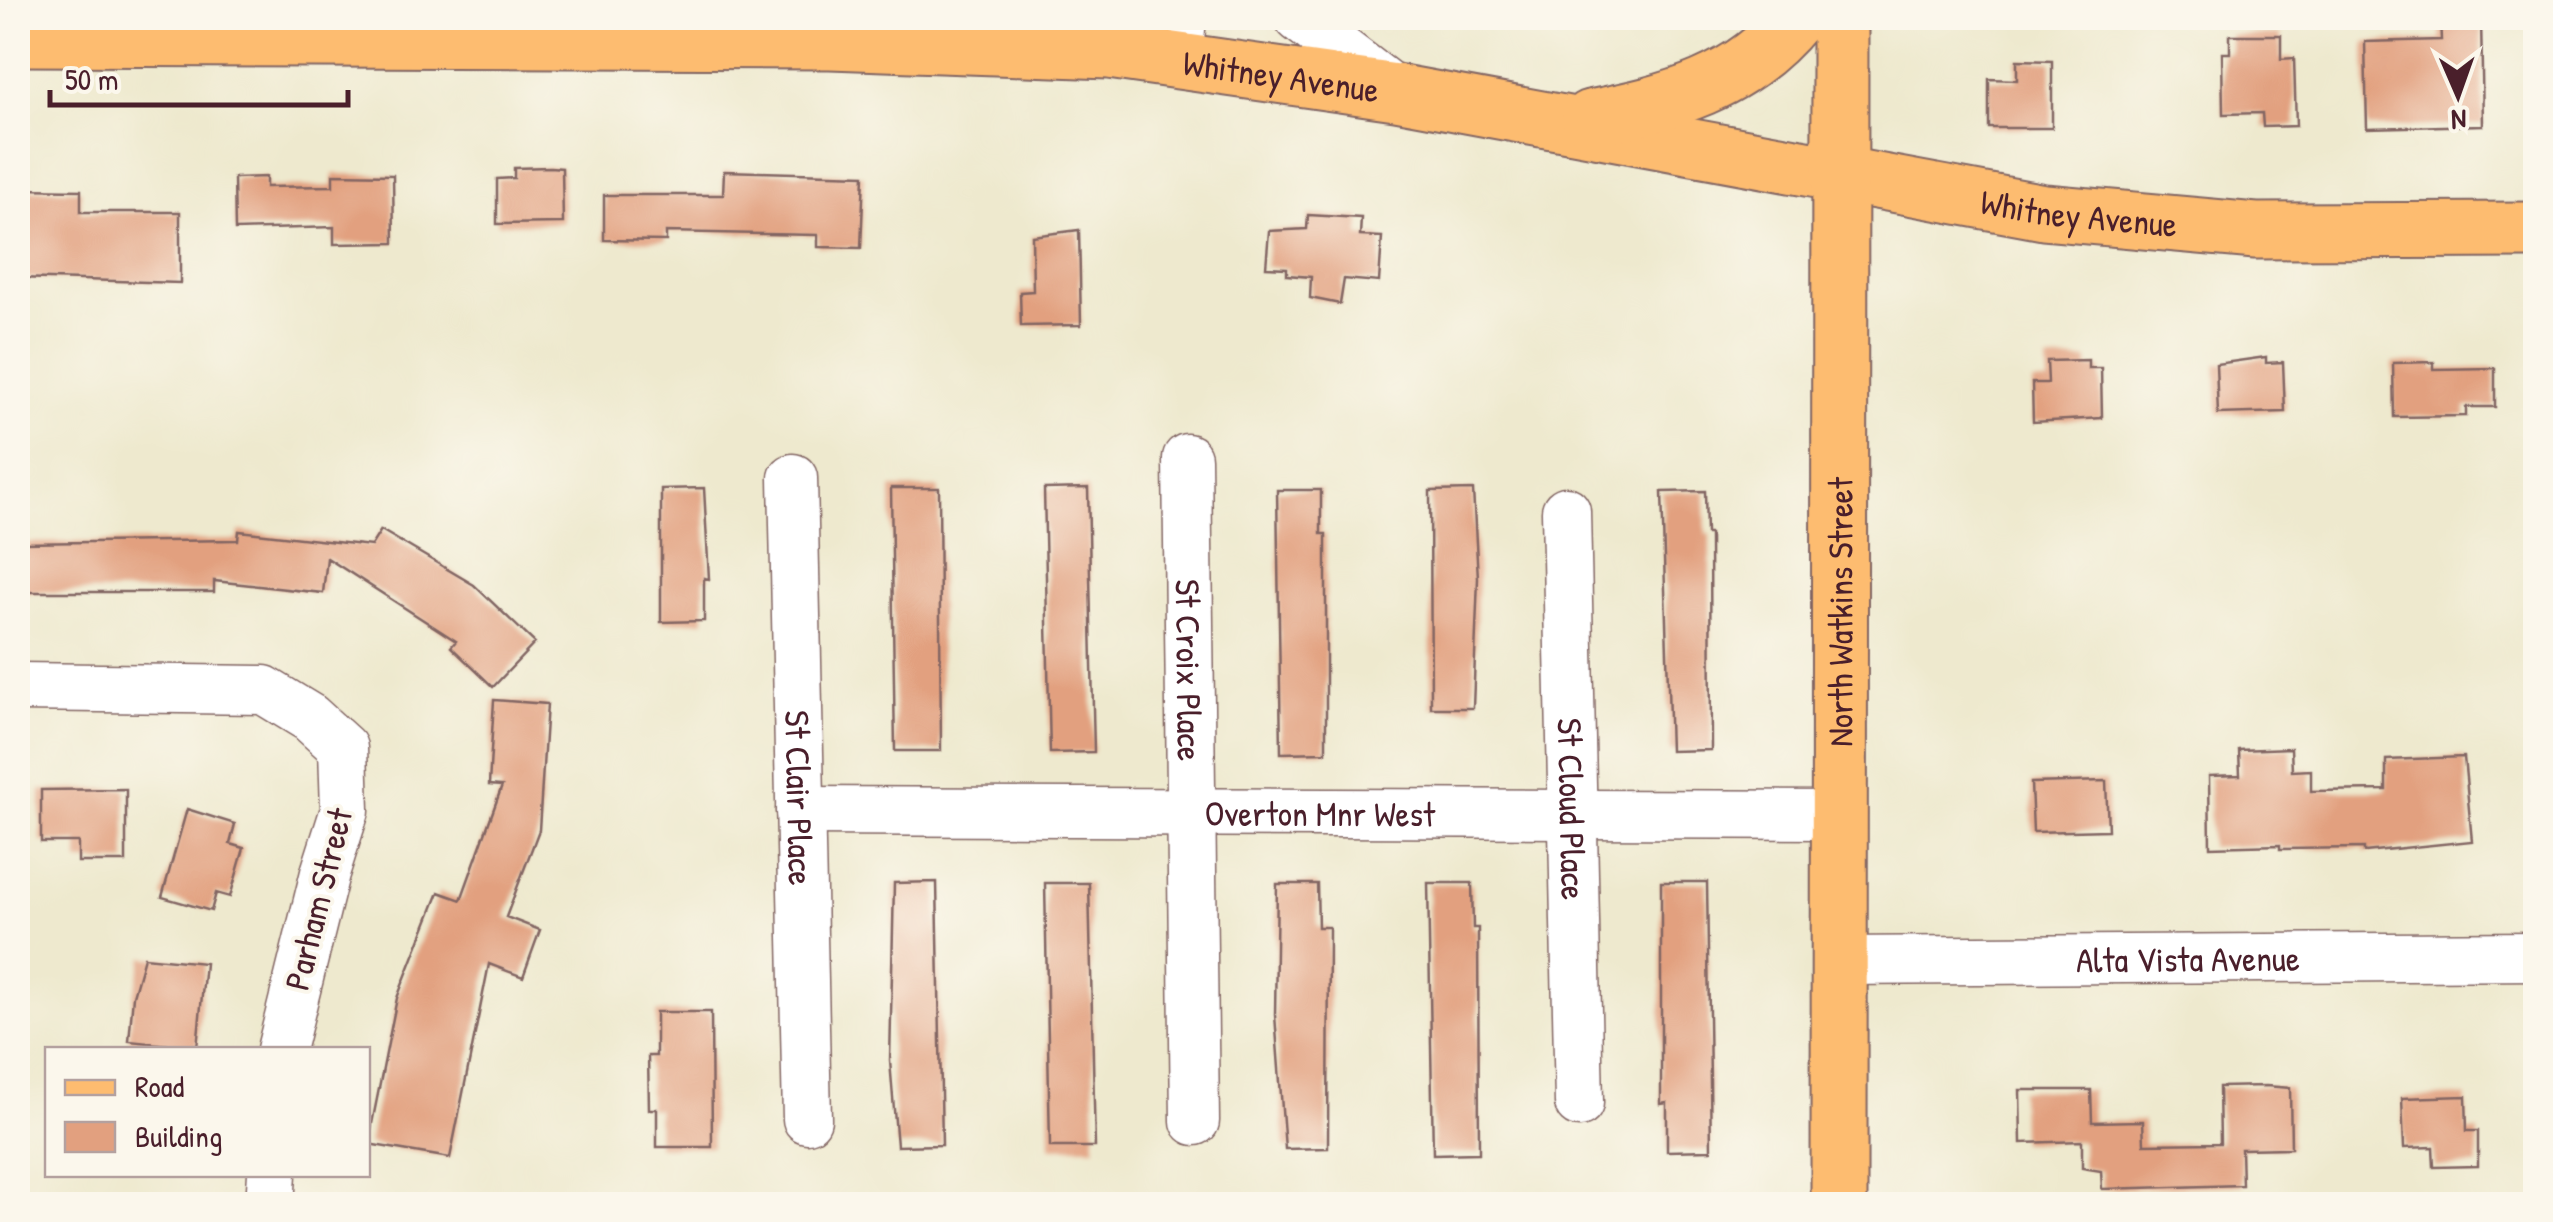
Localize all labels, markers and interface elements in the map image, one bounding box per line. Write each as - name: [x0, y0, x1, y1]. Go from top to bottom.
- street label: Whitney Avenue: [1180, 38, 1382, 113]
- scale bar: [50, 45, 348, 107]
- north arrow: [2408, 45, 2508, 145]
- text: 50 m: [65, 59, 118, 99]
- text: N: [2451, 101, 2467, 139]
- street label: Whitney Avenue: [1977, 177, 2179, 247]
- street label: North Watkins Street: [1816, 476, 1863, 747]
- street label: St Croix Place: [1165, 579, 1214, 761]
- street label: St Clair Place: [775, 710, 825, 886]
- street label: St Cloud Place: [1547, 717, 1598, 900]
- street label: Overton Mnr West: [1205, 789, 1436, 837]
- street label: Parham Street: [273, 802, 364, 995]
- street label: Alta Vista Avenue: [2076, 934, 2300, 983]
- legend: [45, 1047, 370, 1177]
- text: Road: [135, 1066, 184, 1106]
- text: Building: [135, 1116, 222, 1156]

